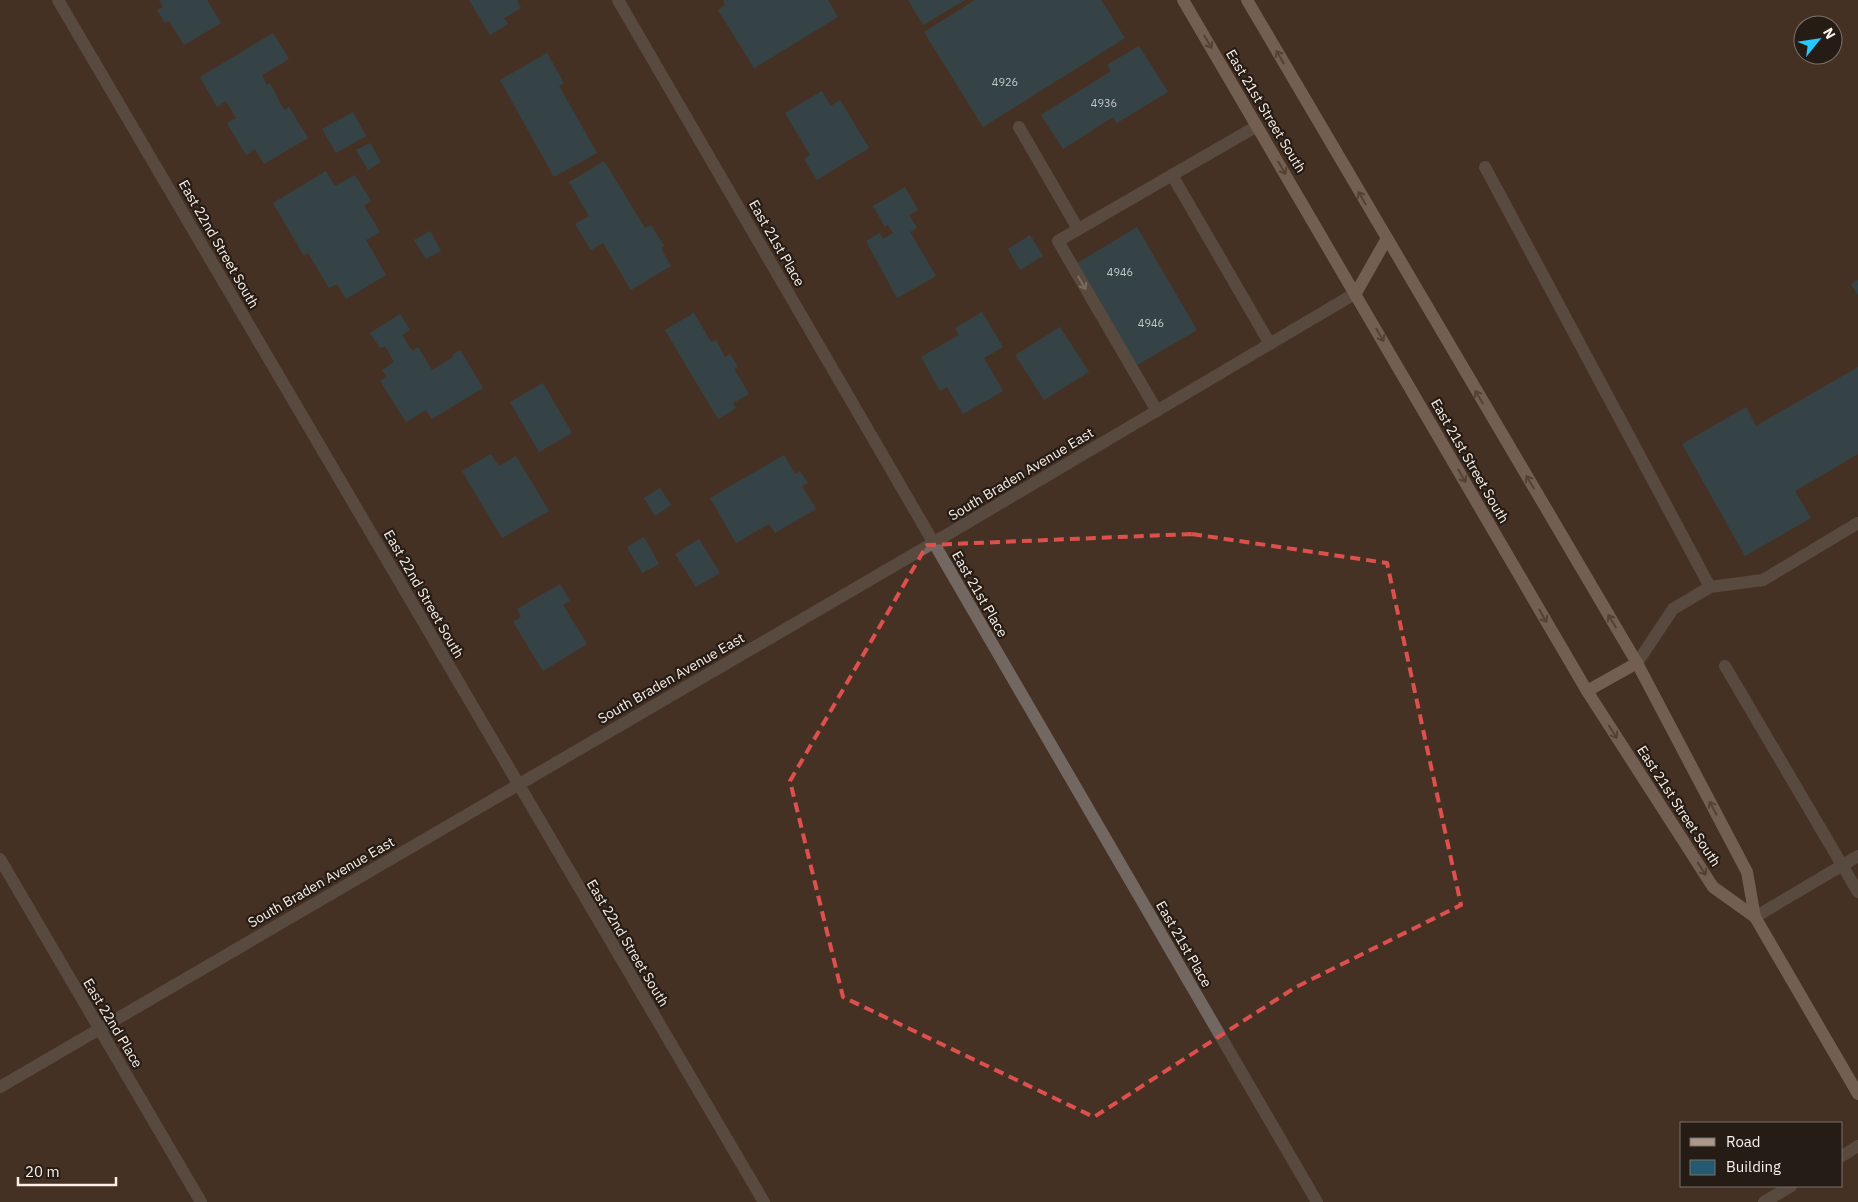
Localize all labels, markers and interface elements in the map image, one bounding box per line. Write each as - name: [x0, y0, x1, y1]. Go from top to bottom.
- north arrow: [1793, 15, 1843, 65]
- text: N: [1819, 25, 1840, 42]
- one-way arrow: [1203, 34, 1213, 49]
- street label: East 21st Street South: [1222, 46, 1310, 176]
- one-way arrow: [1275, 50, 1285, 65]
- house number: 4926: [992, 75, 1018, 89]
- house number: 4936: [1091, 96, 1117, 110]
- one-way arrow: [1277, 160, 1287, 174]
- street label: East 22nd Street South: [175, 177, 263, 311]
- one-way arrow: [1356, 191, 1366, 205]
- street label: East 21st Place: [745, 197, 809, 290]
- house number: 4946: [1107, 265, 1133, 279]
- one-way arrow: [1078, 276, 1088, 290]
- house number: 4946: [1138, 316, 1164, 330]
- one-way arrow: [1375, 328, 1385, 343]
- one-way arrow: [1474, 390, 1484, 404]
- street label: East 21st Street South: [1427, 396, 1513, 526]
- street label: South Braden Avenue East: [945, 423, 1097, 525]
- one-way arrow: [1457, 468, 1467, 482]
- one-way arrow: [1524, 475, 1534, 489]
- street label: East 22nd Street South: [380, 527, 468, 661]
- street label: East 21st Place: [948, 548, 1012, 641]
- one-way arrow: [1539, 609, 1549, 623]
- one-way arrow: [1607, 615, 1617, 629]
- street label: South Braden Avenue East: [595, 629, 748, 727]
- one-way arrow: [1608, 725, 1618, 739]
- street label: East 21st Street South: [1633, 742, 1725, 870]
- one-way arrow: [1708, 801, 1718, 816]
- street label: South Braden Avenue East: [245, 833, 398, 931]
- one-way arrow: [1697, 861, 1707, 875]
- street label: East 22nd Street South: [583, 876, 673, 1010]
- street label: East 21st Place: [1152, 898, 1216, 991]
- street label: East 22nd Place: [79, 975, 147, 1071]
- legend: [1680, 1122, 1843, 1187]
- text: Road: [1726, 1132, 1761, 1151]
- scale bar: [18, 1154, 115, 1186]
- text: Building: [1726, 1157, 1781, 1176]
- text: 20 m: [25, 1162, 60, 1181]

